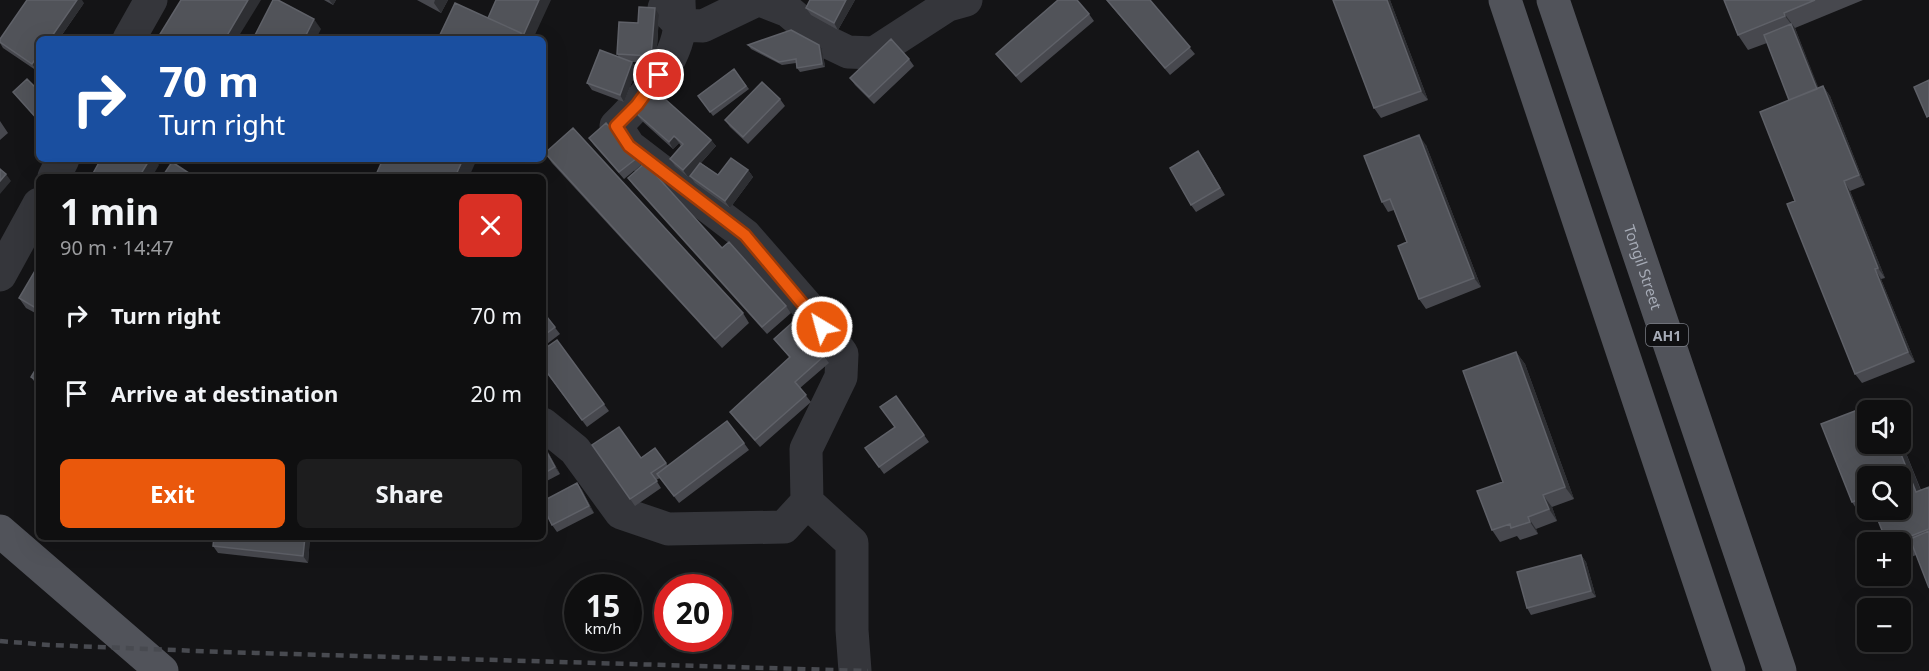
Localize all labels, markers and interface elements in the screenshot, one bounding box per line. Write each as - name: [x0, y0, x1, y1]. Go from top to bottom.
- pin: [633, 49, 684, 100]
- text: 70 m: [159, 52, 259, 109]
- icon: arrive: [642, 58, 675, 91]
- icon: right: [60, 60, 138, 138]
- text: Turn right: [159, 106, 285, 143]
- text: 1 min: [60, 187, 159, 236]
- button: close: [459, 194, 522, 257]
- street label: Tongil Street: [1620, 222, 1667, 313]
- text: 90 m · 14:47: [60, 234, 174, 261]
- position arrow: [790, 295, 854, 359]
- icon: right: [60, 299, 93, 332]
- text: Turn right: [111, 300, 221, 330]
- text: 70 m: [471, 300, 522, 330]
- road number: AH1: [1646, 324, 1688, 346]
- icon: arrive: [60, 377, 93, 410]
- text: Arrive at destination: [111, 378, 338, 408]
- text: 20 m: [471, 378, 522, 408]
- map controls: [1857, 400, 1911, 652]
- button: sound: [1857, 400, 1911, 454]
- button: Exit: [60, 459, 285, 528]
- button: Share: [297, 459, 522, 528]
- button: search: [1857, 466, 1911, 520]
- button: +: [1857, 532, 1911, 586]
- speed limit sign: 20: [654, 574, 732, 652]
- text: 15: [586, 585, 620, 626]
- button: −: [1857, 598, 1911, 652]
- text: km/h: [585, 618, 621, 638]

